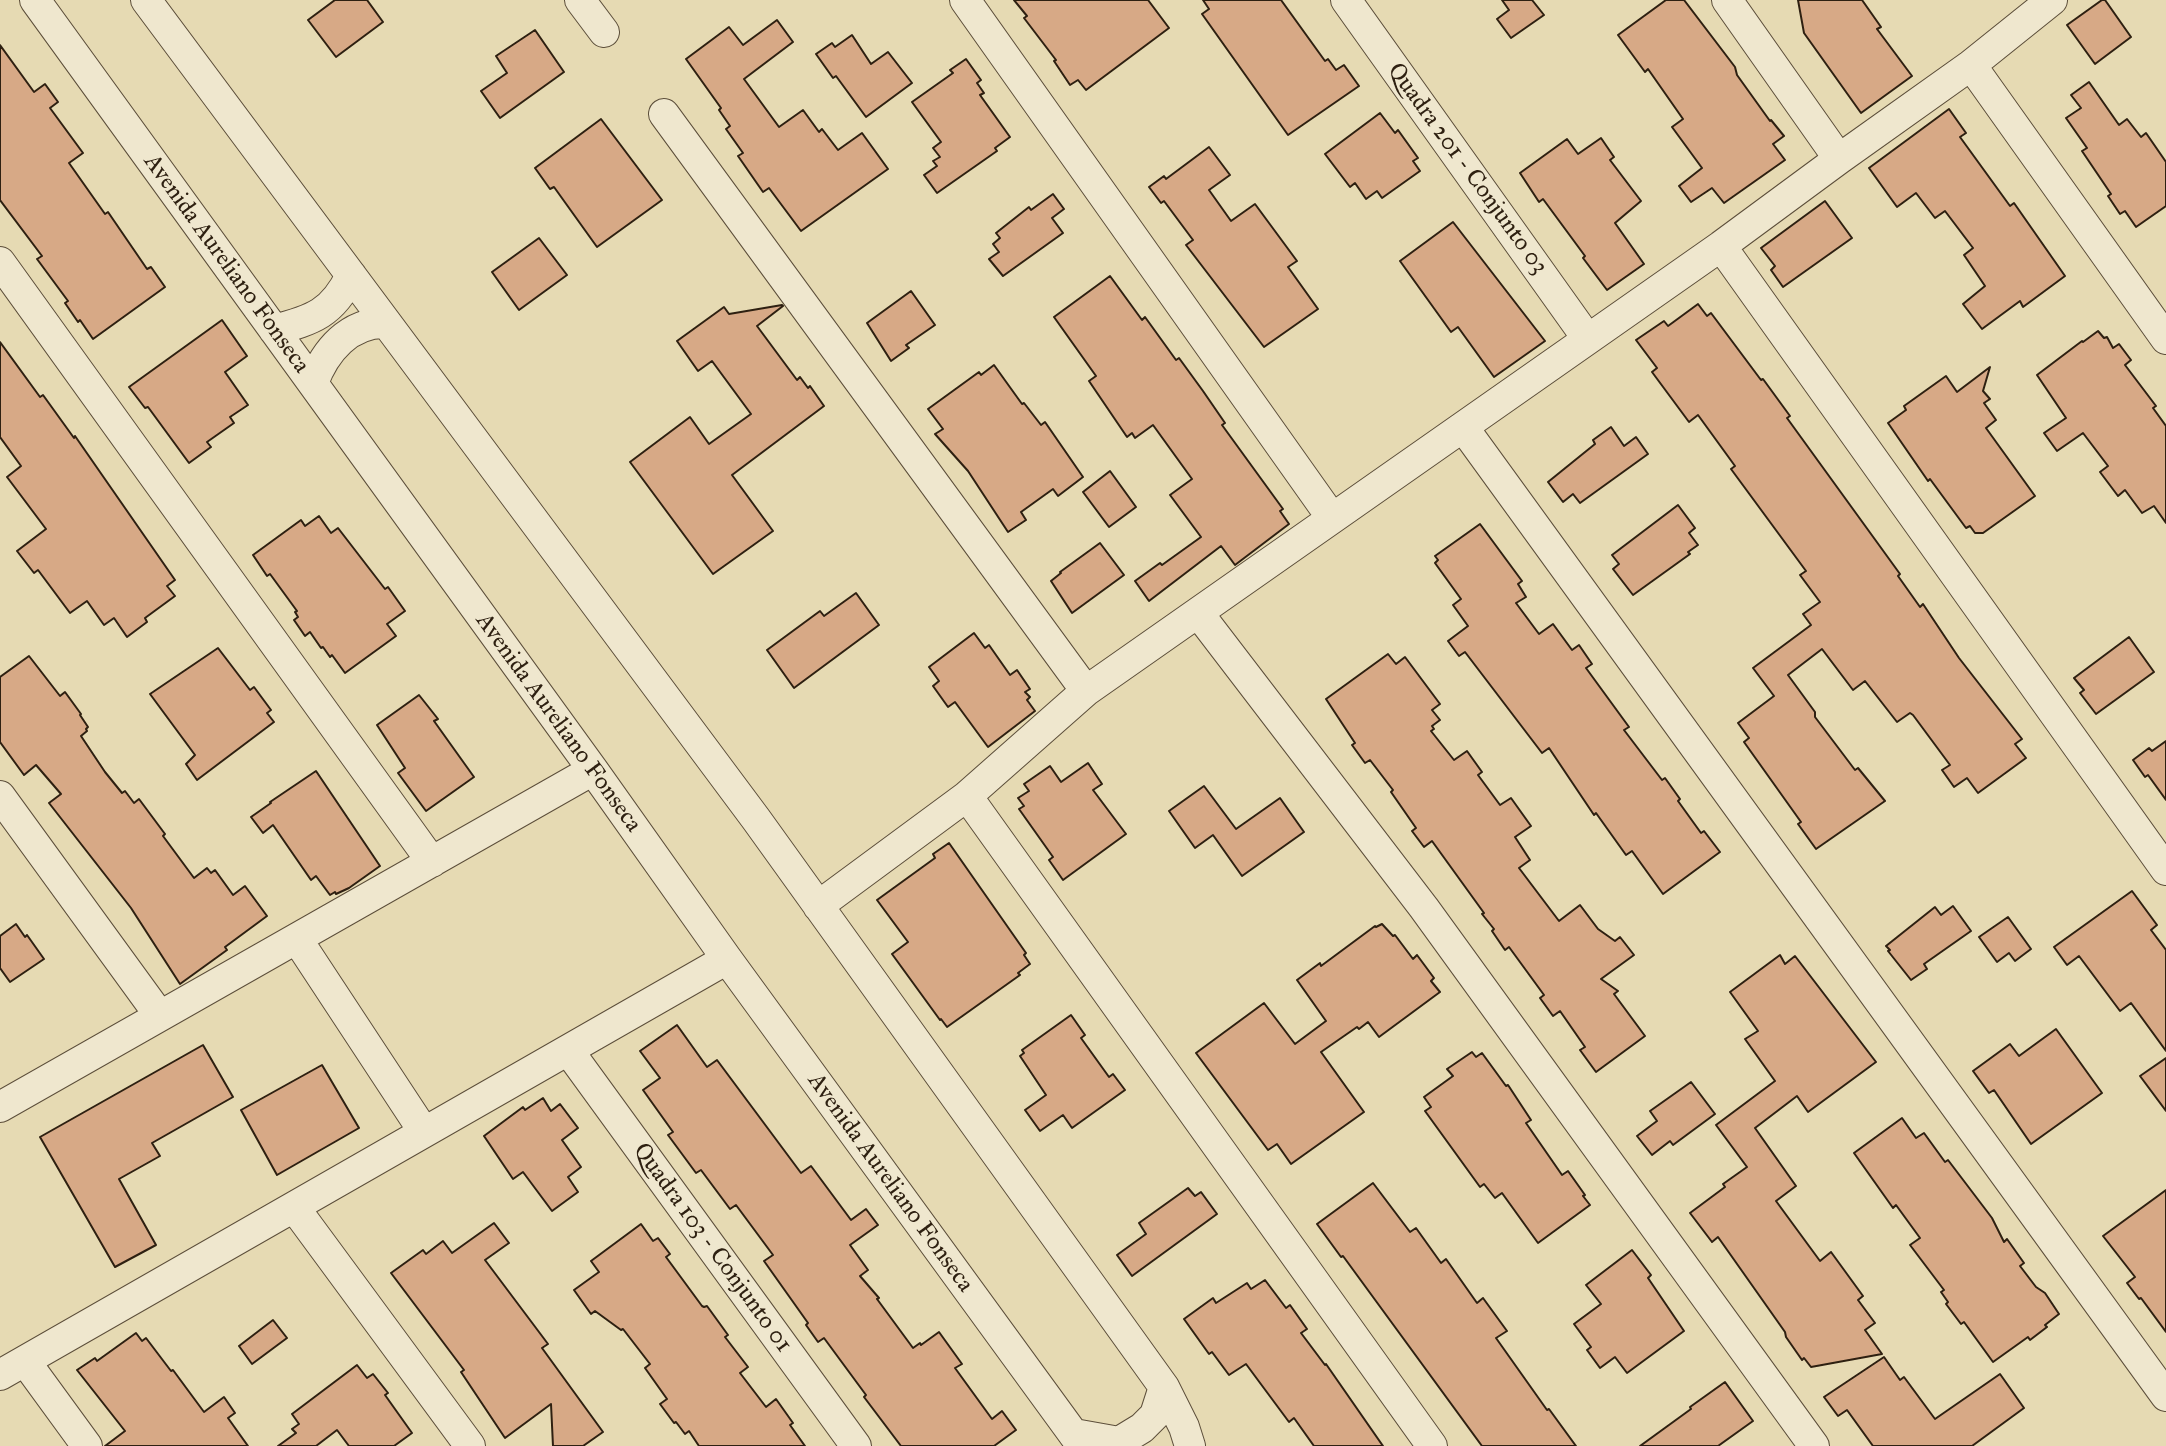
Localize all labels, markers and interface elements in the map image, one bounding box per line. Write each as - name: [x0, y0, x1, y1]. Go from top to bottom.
- street label: Quadra 201 - Conjunto 03: [1381, 58, 1553, 280]
- street label: Avenida Aureliano Fonseca: [137, 149, 315, 379]
- street label: Avenida Aureliano Fonseca: [469, 608, 647, 838]
- street label: Avenida Aureliano Fonseca: [801, 1068, 979, 1298]
- street label: Quadra 103 - Conjunto 01: [626, 1138, 798, 1358]

